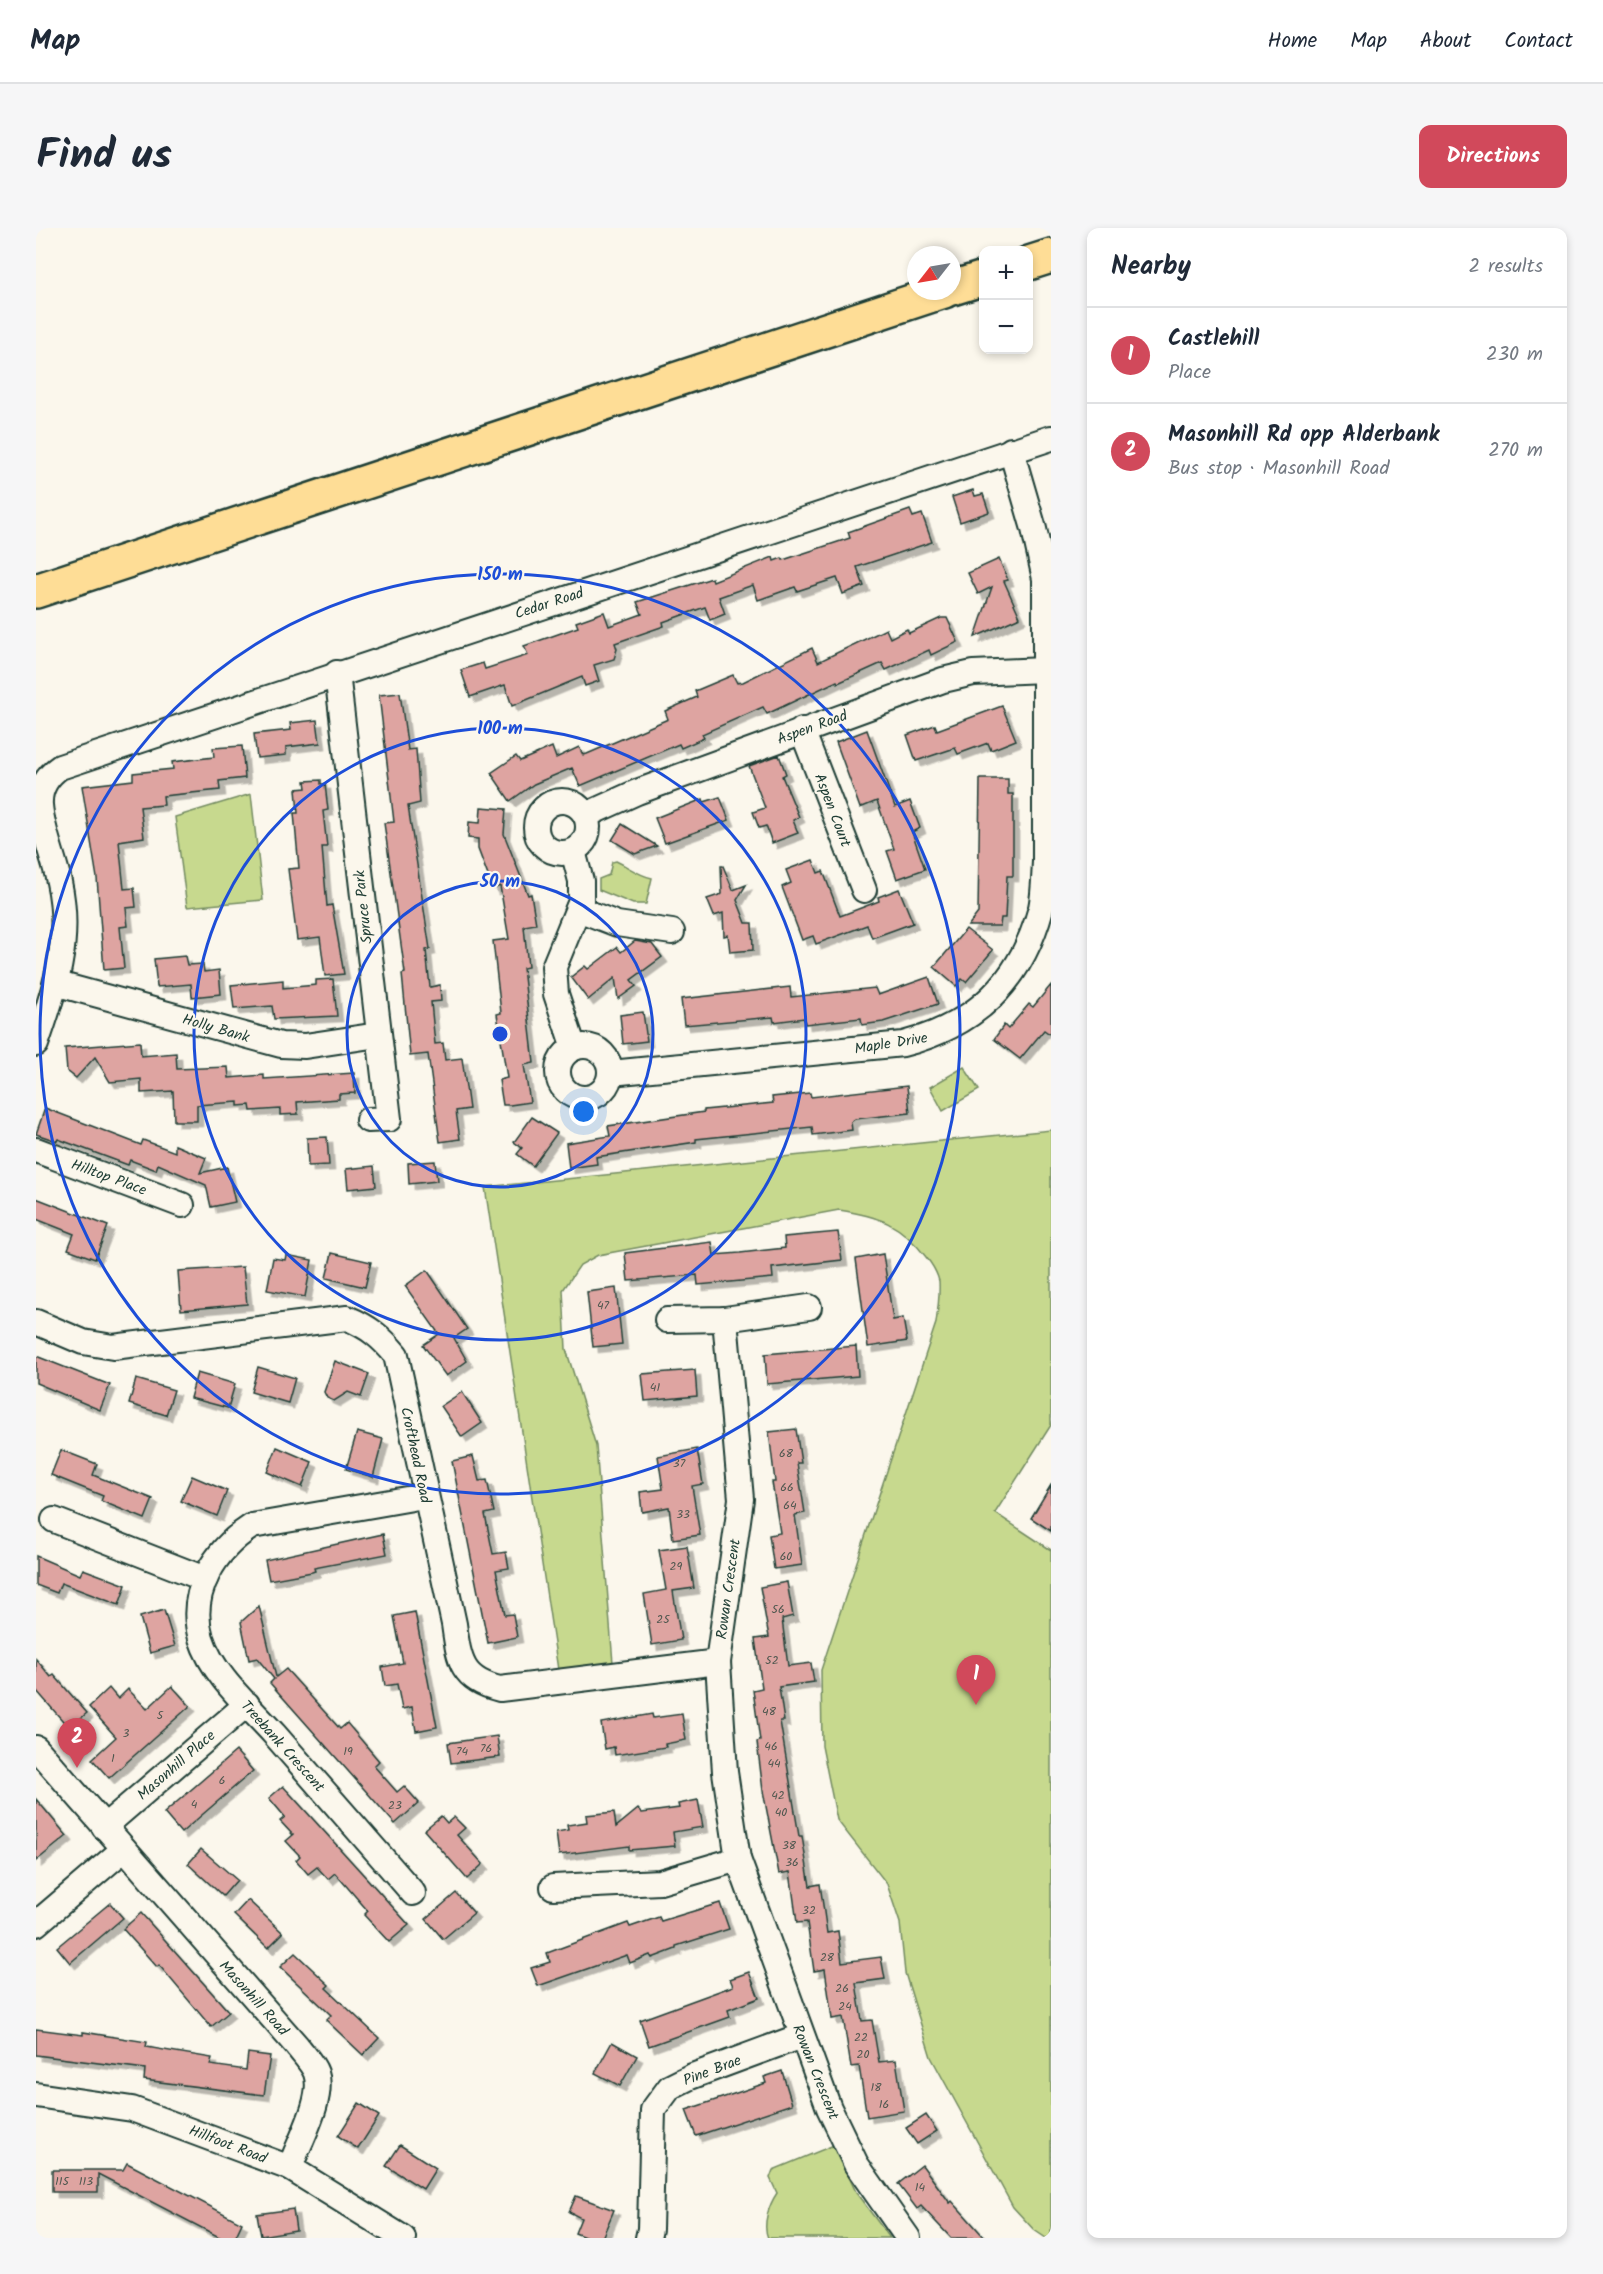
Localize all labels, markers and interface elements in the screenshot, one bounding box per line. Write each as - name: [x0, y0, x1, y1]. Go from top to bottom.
- text: Map: [30, 19, 81, 64]
- text: Home: [1268, 25, 1317, 58]
- text: Map: [1350, 25, 1387, 58]
- text: About: [1420, 25, 1471, 58]
- text: Contact: [1504, 25, 1573, 58]
- text: Find us: [36, 123, 172, 190]
- button: Directions: [1419, 125, 1567, 188]
- north arrow: [907, 246, 961, 300]
- map controls: [979, 246, 1033, 354]
- button: +: [979, 246, 1033, 300]
- text: Nearby: [1111, 246, 1191, 288]
- text: 2 results: [1468, 251, 1543, 283]
- button: −: [979, 300, 1033, 354]
- text: Castlehill: [1168, 322, 1259, 357]
- text: 1: [1127, 339, 1134, 371]
- text: 230 m: [1486, 339, 1543, 371]
- text: Place: [1168, 357, 1211, 389]
- text: Masonhill Rd opp Alderbank: [1168, 418, 1439, 453]
- text: 2: [1125, 435, 1136, 467]
- text: 270 m: [1488, 435, 1543, 467]
- text: Bus stop · Masonhill Road: [1168, 453, 1389, 485]
- text: 150 m: [477, 561, 523, 590]
- street label: Cedar Road: [512, 581, 587, 626]
- street label: Aspen Road: [774, 704, 851, 752]
- text: 100 m: [477, 715, 523, 744]
- street label: Aspen Court: [807, 770, 857, 851]
- street label: Spruce Park: [348, 868, 380, 945]
- text: 50 m: [479, 868, 520, 897]
- street label: Holly Bank: [179, 1008, 253, 1050]
- centre of rings: [490, 1024, 510, 1044]
- street label: Maple Drive: [853, 1026, 930, 1062]
- your location: [569, 1097, 598, 1126]
- street label: Hilltop Place: [67, 1153, 150, 1203]
- house number: 47: [597, 1296, 610, 1315]
- house number: 41: [650, 1378, 660, 1397]
- street label: Crofthead Road: [393, 1405, 437, 1506]
- house number: 68: [779, 1444, 794, 1463]
- house number: 37: [673, 1454, 686, 1473]
- house number: 66: [780, 1478, 794, 1497]
- house number: 64: [783, 1496, 797, 1515]
- house number: 33: [676, 1505, 690, 1524]
- street label: Rowan Crescent: [710, 1537, 748, 1641]
- house number: 60: [780, 1547, 792, 1566]
- house number: 29: [670, 1557, 683, 1576]
- house number: 56: [771, 1600, 785, 1619]
- house number: 25: [656, 1610, 671, 1629]
- house number: 52: [765, 1651, 779, 1670]
- pin: 1: [956, 1656, 996, 1705]
- street label: Treebank Crescent: [234, 1695, 330, 1798]
- house number: 48: [762, 1702, 777, 1721]
- house number: 5: [157, 1706, 165, 1725]
- pin: 2: [58, 1718, 96, 1768]
- house number: 3: [123, 1724, 130, 1743]
- street label: Masonhill Place: [132, 1725, 221, 1807]
- house number: 46: [764, 1737, 778, 1756]
- house number: 76: [480, 1739, 492, 1758]
- house number: 19: [343, 1742, 353, 1761]
- house number: 74: [456, 1742, 468, 1761]
- house number: 1: [111, 1749, 115, 1768]
- house number: 44: [767, 1754, 781, 1773]
- house number: 6: [219, 1771, 225, 1790]
- house number: 42: [771, 1786, 785, 1805]
- house number: 4: [191, 1795, 198, 1814]
- house number: 23: [388, 1796, 402, 1815]
- house number: 40: [775, 1803, 787, 1822]
- house number: 38: [782, 1836, 797, 1855]
- house number: 36: [785, 1853, 799, 1872]
- house number: 32: [802, 1901, 816, 1920]
- house number: 28: [820, 1948, 835, 1967]
- street label: Masonhill Road: [213, 1955, 294, 2042]
- house number: 26: [835, 1979, 849, 1998]
- house number: 24: [838, 1997, 852, 2016]
- street label: Rowan Crescent: [785, 2021, 845, 2124]
- house number: 22: [854, 2028, 868, 2047]
- house number: 20: [857, 2045, 869, 2064]
- street label: Pine Brae: [680, 2049, 745, 2093]
- house number: 18: [871, 2078, 882, 2097]
- house number: 16: [879, 2095, 889, 2114]
- street label: Hillfoot Road: [185, 2119, 271, 2171]
- house number: 115: [55, 2172, 71, 2191]
- house number: 113: [79, 2172, 93, 2191]
- house number: 14: [915, 2178, 926, 2197]

